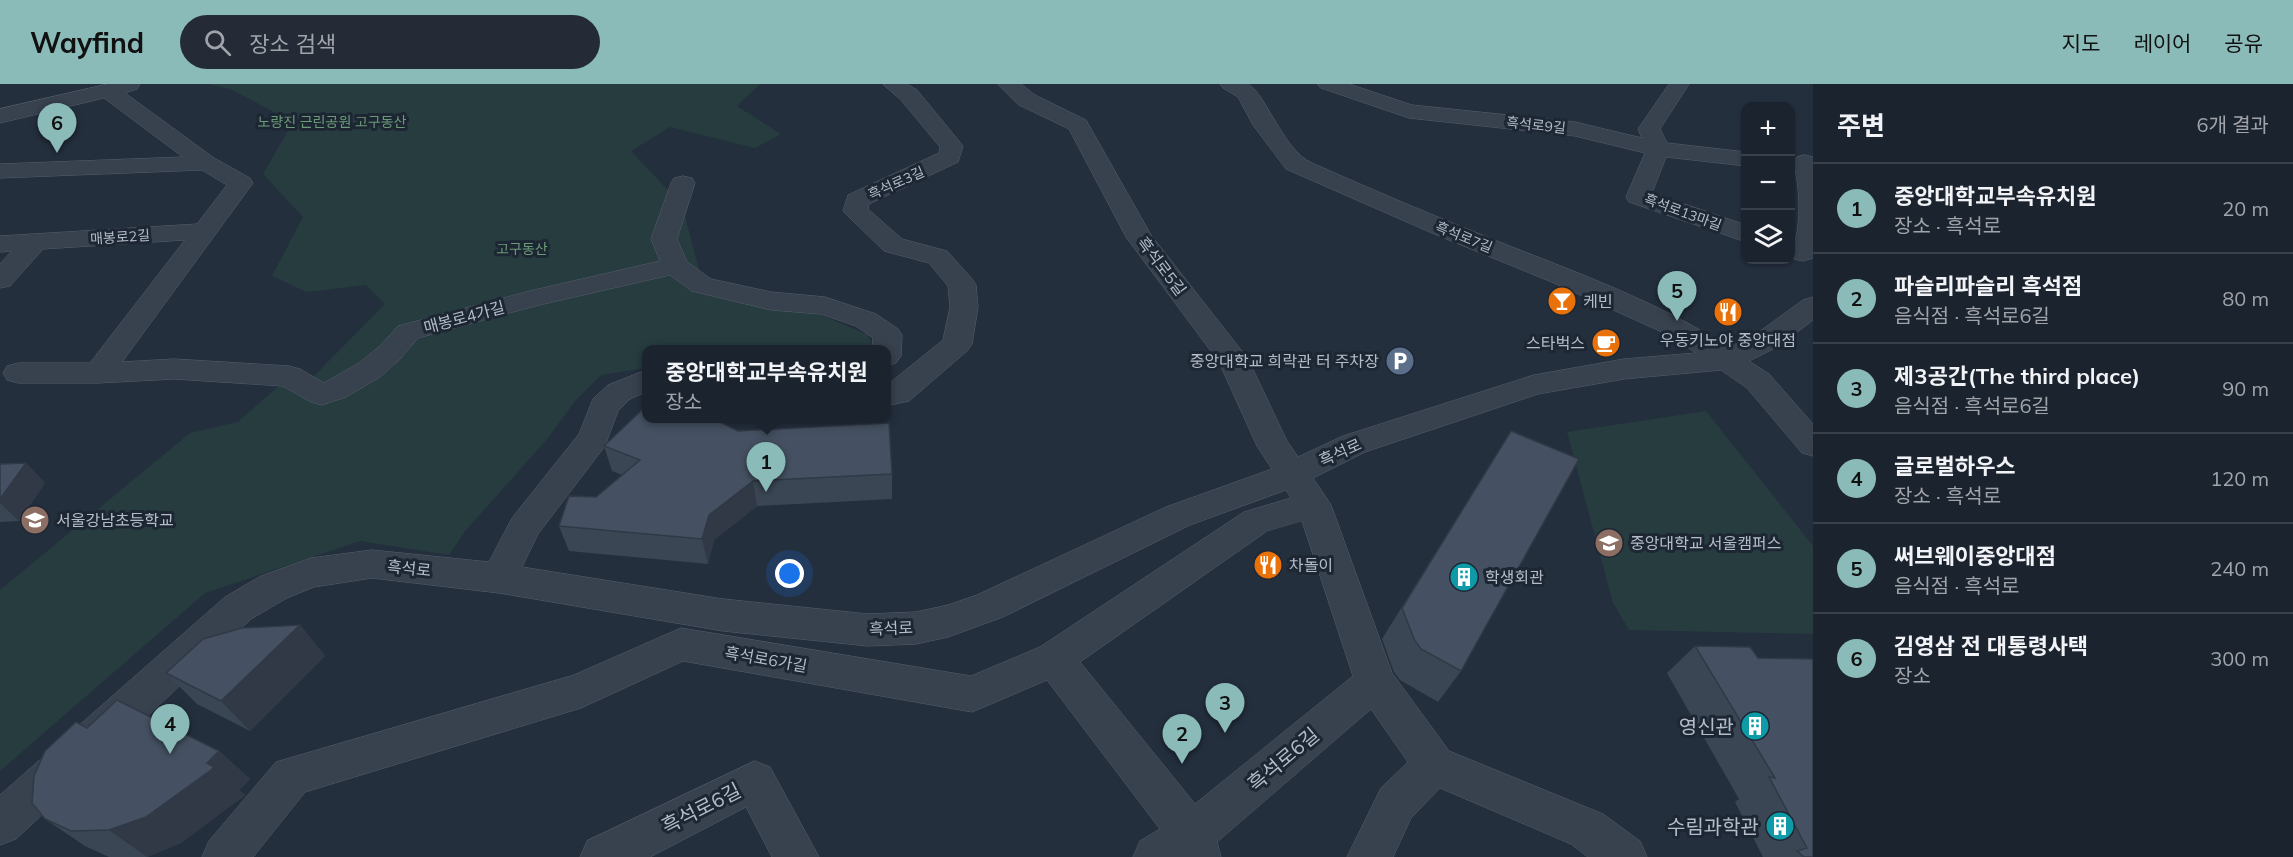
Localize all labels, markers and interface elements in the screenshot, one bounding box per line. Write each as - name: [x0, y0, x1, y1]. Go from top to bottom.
- search box: [180, 15, 600, 69]
- text: Wayfind: [30, 25, 144, 60]
- icon: search: [201, 26, 234, 59]
- text: 장소 검색: [249, 30, 336, 58]
- text: 지도: [2062, 30, 2100, 56]
- text: 레이어: [2133, 30, 2191, 56]
- text: 공유: [2224, 30, 2263, 56]
- map controls: [1741, 102, 1795, 264]
- button: +: [1741, 102, 1795, 156]
- pin: 6: [38, 104, 76, 153]
- text: 주변: [1837, 109, 1885, 142]
- text: 6개 결과: [2197, 112, 2269, 137]
- park label: 노량진 근린공원 고구동산: [258, 113, 407, 131]
- street label: 흑석로9길: [1505, 113, 1567, 137]
- button: −: [1741, 156, 1795, 210]
- street label: 흑석로3길: [865, 163, 927, 203]
- text: 중앙대학교부속유치원: [1894, 182, 2096, 210]
- street label: 흑석로13마길: [1642, 190, 1724, 234]
- text: 1: [1851, 196, 1863, 221]
- text: 20 m: [2222, 196, 2269, 221]
- button: layers: [1741, 210, 1795, 264]
- text: 장소 · 흑석로: [1894, 213, 2001, 238]
- street label: 흑석로7길: [1433, 217, 1495, 257]
- street label: 매봉로2길: [89, 226, 151, 248]
- street label: 흑석로5길: [1133, 233, 1191, 299]
- park label: 고구동산: [496, 240, 548, 258]
- pin: 5: [1658, 272, 1696, 321]
- text: 파슬리파슬리 흑석점: [1894, 272, 2082, 300]
- bar icon: 케빈: [1546, 285, 1578, 317]
- text: 2: [1851, 286, 1863, 311]
- text: 80 m: [2222, 286, 2269, 311]
- place label: 케빈: [1583, 291, 1612, 311]
- restaurant icon: 우동키노야 중앙대점: [1712, 296, 1744, 328]
- street label: 매봉로4가길: [421, 297, 507, 337]
- text: 음식점 · 흑석로6길: [1894, 303, 2050, 328]
- cafe icon: 스타벅스: [1590, 327, 1622, 359]
- place label: 우동키노야 중앙대점: [1660, 330, 1796, 350]
- place label: 스타벅스: [1526, 333, 1585, 353]
- popup: [642, 345, 891, 423]
- parking icon: 중앙대학교 희락관 터 주차장: [1384, 345, 1416, 377]
- place label: 중앙대학교 희락관 터 주차장: [1190, 351, 1379, 371]
- text: 중앙대학교부속유치원: [665, 358, 868, 386]
- text: 제3공간(The third place): [1894, 362, 2140, 390]
- text: 3: [1851, 376, 1863, 401]
- text: 90 m: [2222, 376, 2269, 401]
- text: 장소: [665, 389, 702, 414]
- text: 음식점 · 흑석로6길: [1894, 393, 2050, 418]
- street label: 흑석로: [1316, 434, 1364, 470]
- pin: 1: [746, 442, 786, 492]
- text: 글로벌하우스: [1894, 452, 2015, 480]
- text: 4: [1851, 466, 1863, 491]
- text: 120 m: [2210, 466, 2269, 491]
- text: 장소 · 흑석로: [1894, 483, 2001, 508]
- school or university icon: 서울강남초등학교: [19, 504, 51, 536]
- place label: 서울강남초등학교: [56, 510, 174, 530]
- school or university icon: 중앙대학교 서울캠퍼스: [1593, 527, 1625, 559]
- place label: 중앙대학교 서울캠퍼스: [1630, 533, 1781, 553]
- text: 써브웨이중앙대점: [1894, 542, 2056, 570]
- restaurant icon: 차돌이: [1252, 549, 1284, 581]
- place label: 차돌이: [1289, 555, 1333, 575]
- street label: 흑석로: [386, 556, 432, 580]
- text: 5: [1851, 556, 1863, 581]
- text: 240 m: [2210, 556, 2269, 581]
- your location: [775, 559, 804, 588]
- building icon: 학생회관: [1448, 561, 1480, 593]
- place label: 학생회관: [1485, 567, 1544, 587]
- text: 음식점 · 흑석로: [1894, 573, 2019, 598]
- street label: 흑석로: [869, 617, 914, 639]
- text: 김영삼 전 대통령사택: [1894, 632, 2088, 660]
- street label: 흑석로6가길: [723, 642, 809, 676]
- text: 6: [1851, 646, 1863, 671]
- text: 300 m: [2210, 646, 2269, 671]
- text: 장소: [1894, 663, 1931, 688]
- pin: 3: [1206, 684, 1244, 733]
- pin: 4: [150, 704, 190, 754]
- building icon: 영신관: [1739, 710, 1771, 742]
- pin: 2: [1162, 714, 1202, 764]
- place label: 영신관: [1679, 714, 1734, 739]
- street label: 흑석로6길: [1242, 722, 1324, 796]
- street label: 흑석로6길: [657, 777, 745, 839]
- building icon: 수림과학관: [1764, 810, 1796, 842]
- place label: 수림과학관: [1667, 814, 1759, 839]

